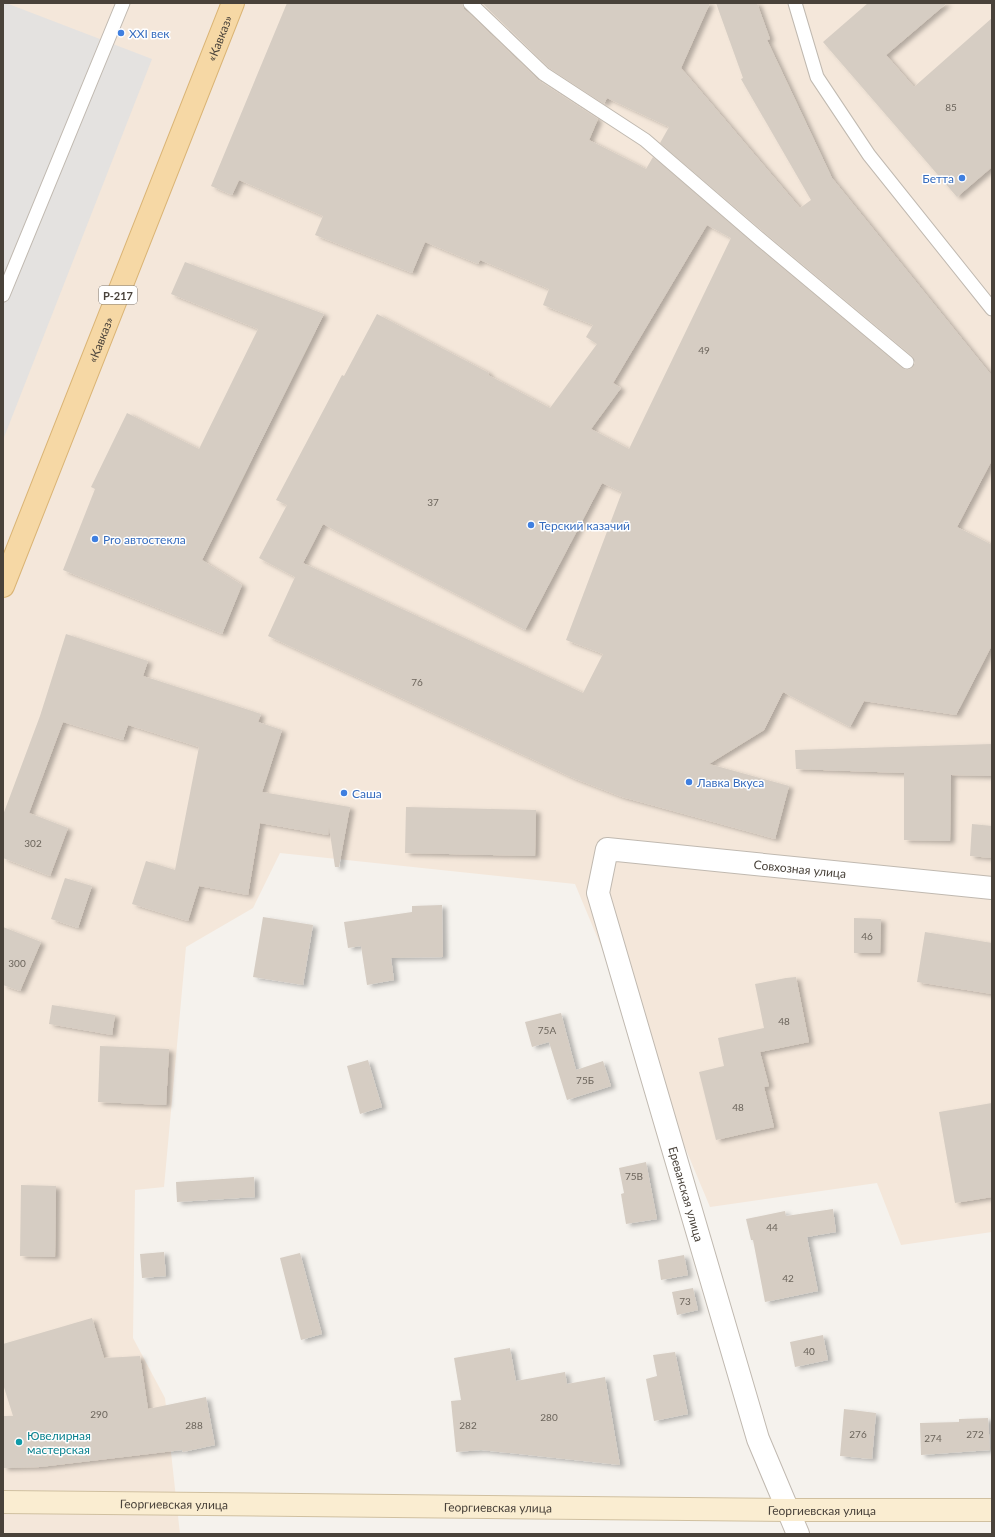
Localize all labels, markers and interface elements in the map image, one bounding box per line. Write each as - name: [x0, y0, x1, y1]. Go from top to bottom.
- street label: «Кавказ»: [203, 13, 235, 63]
- place label: XXI век: [129, 26, 170, 41]
- marker: XXI век: [116, 28, 126, 38]
- house number: 85: [945, 101, 957, 113]
- place label: Бетта: [922, 171, 954, 186]
- marker: Бетта: [957, 173, 967, 183]
- road number: Р-217: [99, 286, 137, 304]
- street label: «Кавказ»: [85, 315, 116, 364]
- house number: 49: [698, 344, 710, 356]
- house number: 37: [427, 496, 439, 508]
- place label: Терский казачий: [539, 518, 630, 533]
- marker: Терский казачий: [526, 520, 536, 530]
- place label: Pro автостекла: [103, 532, 186, 547]
- marker: Pro автостекла: [90, 534, 100, 544]
- house number: 76: [411, 676, 423, 688]
- place label: Лавка Вкуса: [696, 775, 764, 790]
- marker: Лавка Вкуса: [684, 777, 694, 787]
- place label: Саша: [352, 786, 382, 801]
- marker: Саша: [339, 788, 349, 798]
- house number: 302: [24, 837, 42, 849]
- street label: Совхозная улица: [753, 856, 847, 881]
- house number: 46: [861, 930, 873, 942]
- house number: 300: [8, 957, 26, 969]
- house number: 48: [778, 1015, 790, 1027]
- house number: 75А: [538, 1024, 556, 1036]
- house number: 75Б: [576, 1074, 594, 1086]
- house number: 48: [732, 1101, 744, 1113]
- street label: Ереванская улица: [665, 1145, 707, 1243]
- house number: 75В: [625, 1170, 643, 1182]
- house number: 44: [766, 1221, 778, 1233]
- house number: 42: [782, 1272, 794, 1284]
- house number: 73: [679, 1295, 691, 1307]
- house number: 40: [803, 1345, 815, 1357]
- house number: 290: [90, 1408, 108, 1420]
- house number: 280: [540, 1411, 558, 1423]
- house number: 288: [185, 1419, 203, 1431]
- house number: 282: [459, 1419, 477, 1431]
- place label: Ювелирная мастерская: [27, 1428, 91, 1457]
- house number: 276: [849, 1428, 867, 1440]
- house number: 272: [966, 1428, 984, 1440]
- house number: 274: [924, 1432, 942, 1444]
- marker: Ювелирная мастерская: [14, 1437, 24, 1447]
- street label: Георгиевская улица: [120, 1496, 228, 1512]
- street label: Георгиевская улица: [444, 1499, 552, 1515]
- street label: Георгиевская улица: [768, 1502, 876, 1518]

